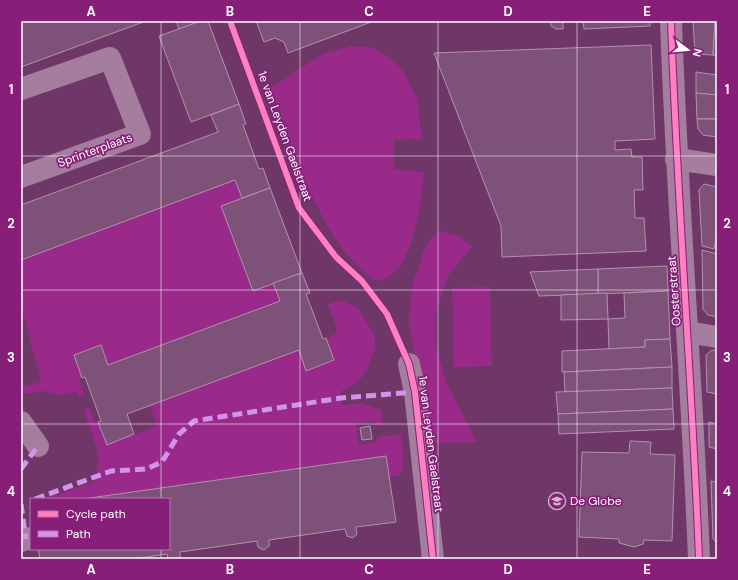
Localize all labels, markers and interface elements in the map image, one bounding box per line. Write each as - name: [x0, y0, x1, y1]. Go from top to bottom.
- text: A: [86, 3, 96, 20]
- text: B: [226, 3, 234, 20]
- text: C: [364, 3, 374, 20]
- text: D: [503, 3, 513, 20]
- text: E: [643, 3, 651, 20]
- north arrow: [668, 30, 708, 70]
- text: N: [690, 47, 705, 59]
- street label: 1e van Leyden Gaelstraat: [254, 69, 316, 203]
- text: 1: [9, 81, 13, 98]
- text: 1: [725, 81, 729, 98]
- street label: Sprinterplaats: [55, 129, 135, 171]
- text: 2: [7, 215, 15, 232]
- text: 2: [723, 215, 731, 232]
- street label: Oosterstraat: [664, 255, 684, 327]
- text: 3: [7, 349, 15, 366]
- text: 3: [723, 349, 731, 366]
- street label: 1e van Leyden Gaelstraat: [415, 375, 447, 513]
- text: 4: [7, 483, 15, 500]
- text: 4: [723, 483, 731, 500]
- school or university icon: De Globe: [547, 491, 567, 511]
- place label: De Globe: [570, 493, 622, 509]
- legend: [30, 498, 170, 550]
- text: Cycle path: [66, 506, 126, 522]
- text: Path: [66, 526, 91, 542]
- text: A: [86, 561, 96, 578]
- text: B: [226, 561, 234, 578]
- text: C: [364, 561, 374, 578]
- text: D: [503, 561, 513, 578]
- text: E: [643, 561, 651, 578]

